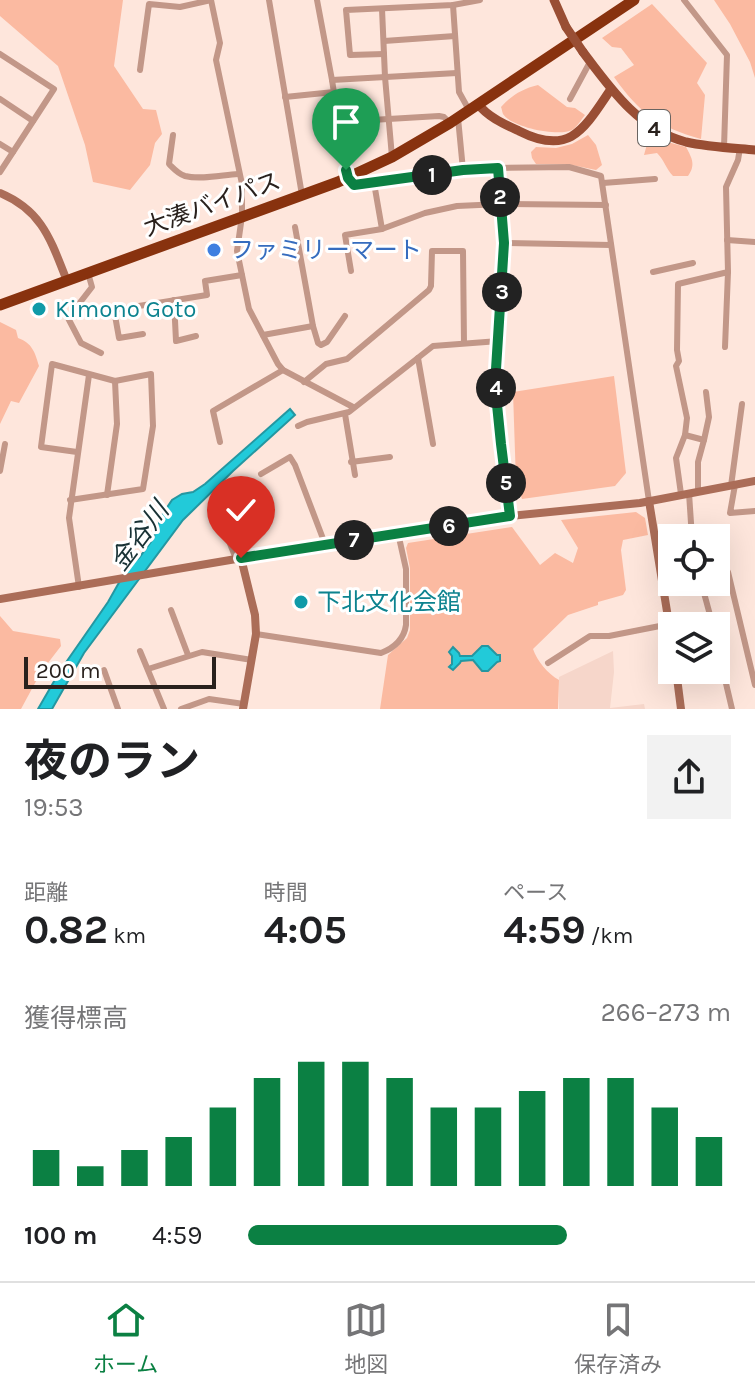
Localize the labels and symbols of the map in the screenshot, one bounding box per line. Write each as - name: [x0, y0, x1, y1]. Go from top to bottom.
- pin: [312, 88, 380, 170]
- road number: 4: [638, 110, 670, 146]
- pin: 1: [412, 155, 452, 195]
- street label: 大湊バイパス: [140, 166, 284, 242]
- pin: 2: [480, 177, 520, 217]
- place label: ファミリーマート: [230, 236, 422, 264]
- marker: ファミリーマート: [205, 241, 223, 259]
- pin: 3: [482, 272, 522, 312]
- place label: Kimono Goto: [55, 295, 196, 323]
- marker: Kimono Goto: [30, 300, 48, 318]
- pin: 4: [476, 368, 516, 408]
- pin: 5: [486, 463, 526, 503]
- pin: [207, 476, 275, 558]
- water label: 金谷川: [104, 493, 177, 577]
- pin: 6: [429, 506, 469, 546]
- pin: 7: [334, 520, 374, 560]
- place label: 下北文化会館: [317, 588, 461, 616]
- marker: 下北文化会館: [292, 593, 310, 611]
- scale bar: [24, 653, 216, 689]

